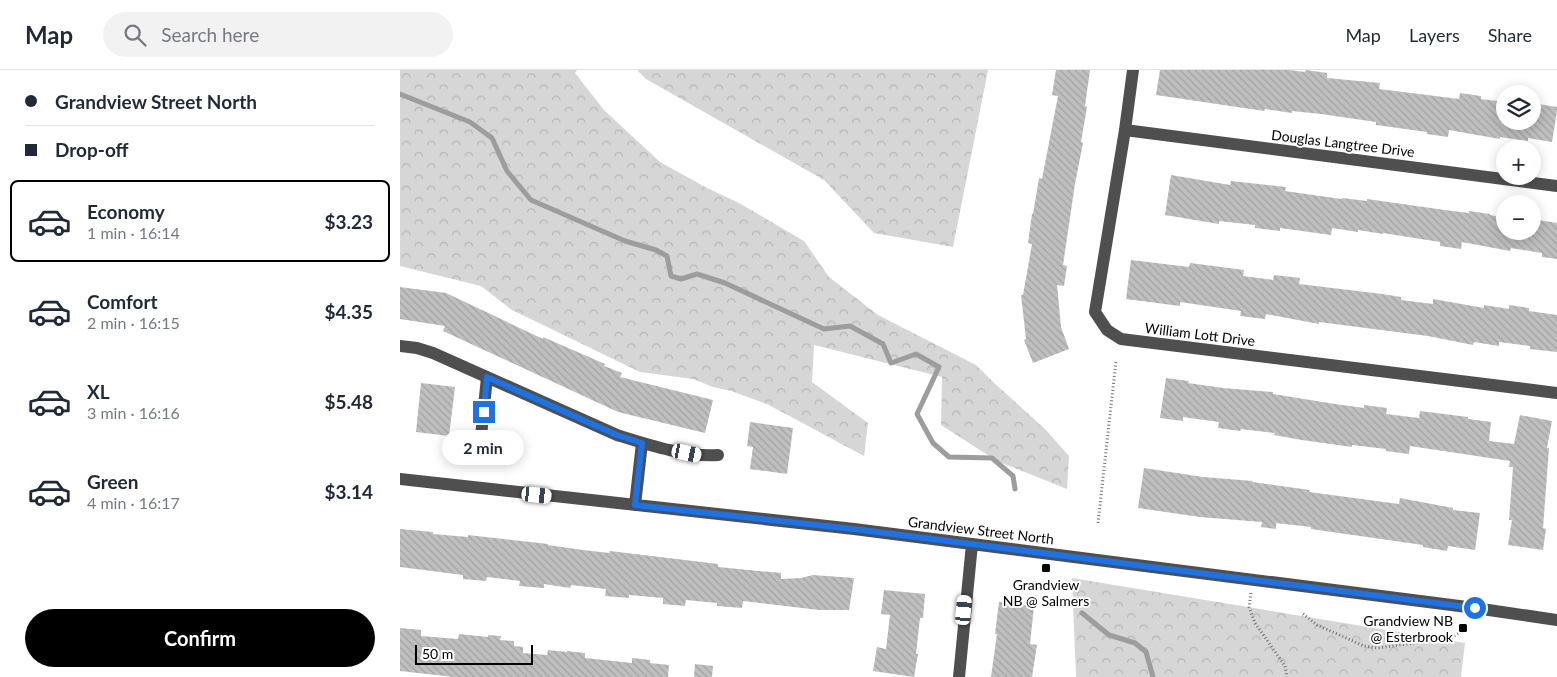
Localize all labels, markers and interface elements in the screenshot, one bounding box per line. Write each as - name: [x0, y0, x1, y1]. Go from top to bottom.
- search box: [103, 12, 453, 57]
- text: Map: [25, 20, 73, 49]
- icon: search: [121, 21, 149, 49]
- text: Search here: [161, 23, 259, 46]
- text: Map: [1345, 24, 1381, 46]
- text: Layers: [1409, 24, 1460, 46]
- text: Share: [1488, 24, 1532, 46]
- map controls: [1496, 85, 1541, 240]
- button: layers: [1496, 85, 1541, 130]
- text: Grandview Street North: [55, 90, 257, 113]
- street label: Douglas Langtree Drive: [1270, 126, 1416, 160]
- text: Drop-off: [55, 138, 129, 161]
- button: +: [1496, 140, 1541, 185]
- button: −: [1496, 195, 1541, 240]
- icon: car: [27, 199, 72, 244]
- text: Economy: [87, 200, 165, 223]
- text: $3.23: [324, 210, 373, 233]
- text: 1 min · 16:14: [87, 223, 180, 242]
- icon: car: [27, 289, 72, 334]
- text: Comfort: [87, 290, 158, 313]
- text: $4.35: [324, 300, 373, 323]
- text: 2 min · 16:15: [87, 313, 180, 332]
- street label: William Lott Drive: [1144, 319, 1256, 349]
- icon: car: [27, 379, 72, 424]
- text: XL: [87, 380, 110, 403]
- text: $5.48: [324, 390, 373, 413]
- route end: [473, 401, 495, 423]
- text: 3 min · 16:16: [87, 403, 180, 422]
- callout: 2 min: [443, 430, 525, 464]
- text: 2 min: [463, 438, 503, 457]
- car: [670, 443, 703, 463]
- icon: car: [27, 469, 72, 514]
- text: Green: [87, 470, 138, 493]
- text: $3.14: [324, 480, 373, 503]
- car: [521, 486, 552, 504]
- text: 4 min · 16:17: [87, 493, 180, 512]
- street label: Grandview Street North: [907, 513, 1055, 547]
- marker: Grandview NB @ Salmers: [1040, 562, 1052, 574]
- place label: Grandview NB @ Salmers: [1003, 576, 1089, 609]
- car: [955, 594, 972, 626]
- route start: [1464, 597, 1486, 619]
- button: Confirm: [25, 609, 375, 667]
- place label: Grandview NB @ Esterbrook: [1363, 612, 1454, 645]
- marker: Grandview NB @ Esterbrook: [1457, 622, 1469, 634]
- scale bar: [415, 642, 532, 665]
- text: 50 m: [422, 645, 453, 662]

